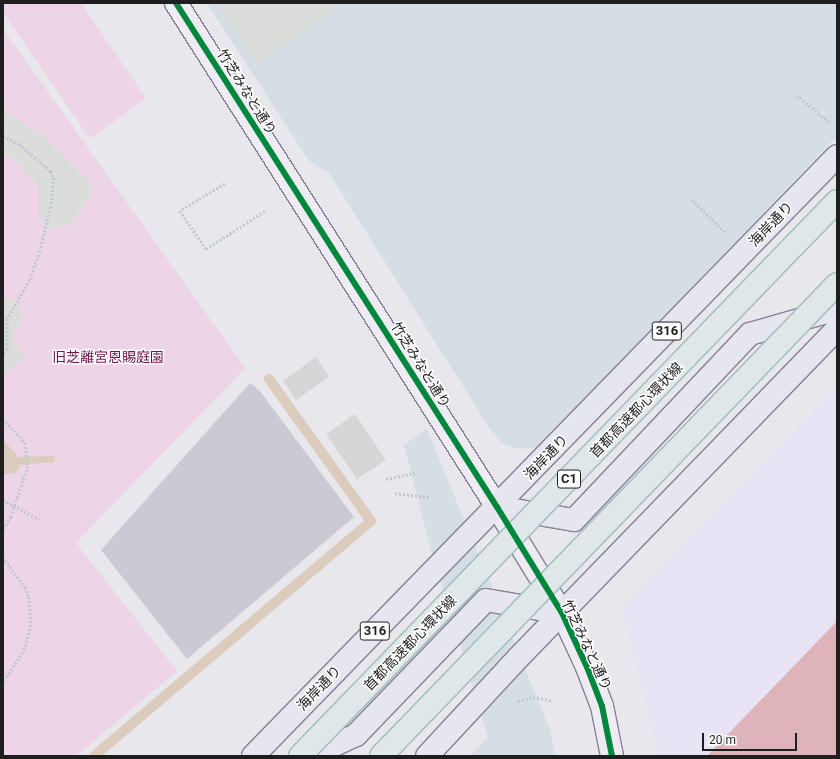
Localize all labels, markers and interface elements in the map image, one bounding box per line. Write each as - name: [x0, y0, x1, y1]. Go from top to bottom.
- street label: 竹芝みなと通り: [214, 46, 280, 138]
- street label: 海岸通り: [746, 198, 796, 250]
- street label: 竹芝みなと通り: [388, 319, 454, 411]
- road number: 316: [651, 320, 683, 342]
- park label: 旧芝離宮恩賜庭園: [52, 349, 164, 365]
- street label: 首都高速都心環状線: [586, 359, 686, 461]
- street label: 海岸通り: [521, 431, 571, 483]
- road number: C1: [557, 468, 581, 490]
- street label: 首都高速都心環状線: [360, 592, 460, 694]
- street label: 竹芝みなと通り: [559, 597, 615, 693]
- road number: 316: [359, 620, 391, 642]
- street label: 海岸通り: [294, 662, 344, 714]
- scale bar: [704, 725, 799, 751]
- text: 20 m: [709, 733, 736, 747]

